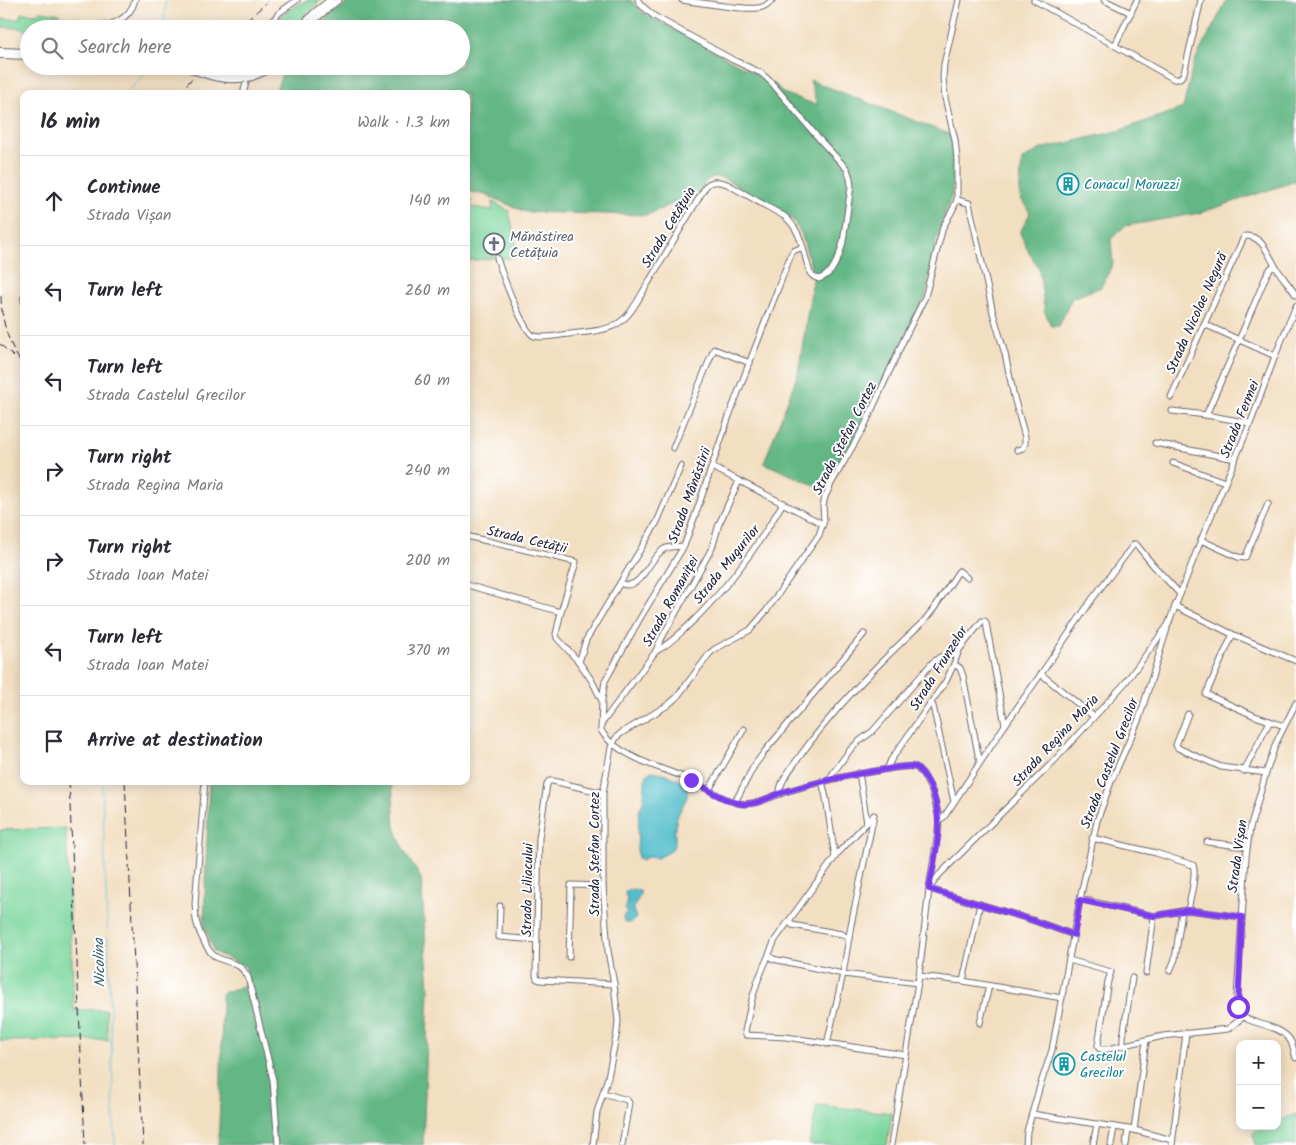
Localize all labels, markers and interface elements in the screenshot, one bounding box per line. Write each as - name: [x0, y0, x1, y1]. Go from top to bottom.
- search box: [20, 20, 470, 75]
- text: Search here: [78, 33, 172, 63]
- icon: search: [38, 34, 66, 62]
- text: 16 min: [40, 106, 100, 139]
- text: Walk · 1.3 km: [357, 110, 450, 135]
- building icon: Conacul Moruzzi: [1056, 172, 1080, 196]
- text: Continue: [87, 173, 160, 203]
- place label: Conacul Moruzzi: [1084, 174, 1180, 196]
- street label: Strada Cetățuia: [636, 183, 702, 272]
- icon: ahead: [40, 187, 68, 215]
- text: 140 m: [409, 188, 450, 213]
- text: Strada Vișan: [87, 203, 172, 228]
- place label: Mănăstirea Cetățuia: [510, 226, 574, 264]
- church icon: Mănăstirea Cetățuia: [482, 232, 506, 256]
- street label: Strada Nicolae Negură: [1160, 248, 1234, 378]
- text: Turn left: [87, 276, 162, 306]
- icon: left: [40, 277, 68, 305]
- text: 260 m: [405, 278, 450, 303]
- text: Turn left: [87, 353, 162, 383]
- icon: left: [40, 367, 68, 395]
- text: 60 m: [414, 368, 450, 393]
- street label: Strada Fermei: [1214, 377, 1266, 462]
- street label: Strada Ștefan Cortez: [807, 378, 883, 499]
- text: Strada Castelul Grecilor: [87, 383, 245, 408]
- text: Turn right: [87, 443, 172, 473]
- street label: Strada Mânăstirii: [662, 444, 718, 547]
- icon: right: [40, 457, 68, 485]
- text: 240 m: [405, 458, 450, 483]
- text: Strada Regina Maria: [87, 473, 224, 498]
- street label: Strada Mugurilor: [688, 519, 767, 609]
- street label: Strada Cetății: [484, 520, 570, 560]
- text: Turn right: [87, 533, 172, 563]
- icon: right: [40, 547, 68, 575]
- text: 200 m: [406, 548, 450, 573]
- street label: Strada Romaniței: [637, 551, 705, 651]
- text: Strada Ioan Matei: [87, 563, 208, 588]
- street label: Strada Frunzelor: [904, 621, 974, 715]
- text: Turn left: [87, 623, 162, 653]
- icon: left: [40, 637, 68, 665]
- text: 370 m: [406, 638, 450, 663]
- text: Strada Ioan Matei: [87, 653, 208, 678]
- street label: Strada Regina Maria: [1007, 689, 1105, 792]
- street label: Strada Castelul Grecilor: [1075, 693, 1146, 832]
- text: Arrive at destination: [87, 726, 263, 756]
- icon: arrive: [40, 727, 68, 755]
- route end: [680, 769, 703, 792]
- street label: Strada Ștefan Cortez: [584, 792, 606, 916]
- street label: Strada Vișan: [1222, 818, 1254, 894]
- street label: Strada Liliacului: [516, 842, 540, 937]
- water label: Nicolina: [87, 937, 113, 988]
- route start: [1227, 996, 1250, 1019]
- map controls: [1236, 1040, 1281, 1130]
- button: +: [1236, 1040, 1281, 1085]
- place label: Castelul Grecilor: [1080, 1046, 1127, 1084]
- building icon: Castelul Grecilor: [1052, 1052, 1076, 1076]
- button: −: [1236, 1085, 1281, 1130]

